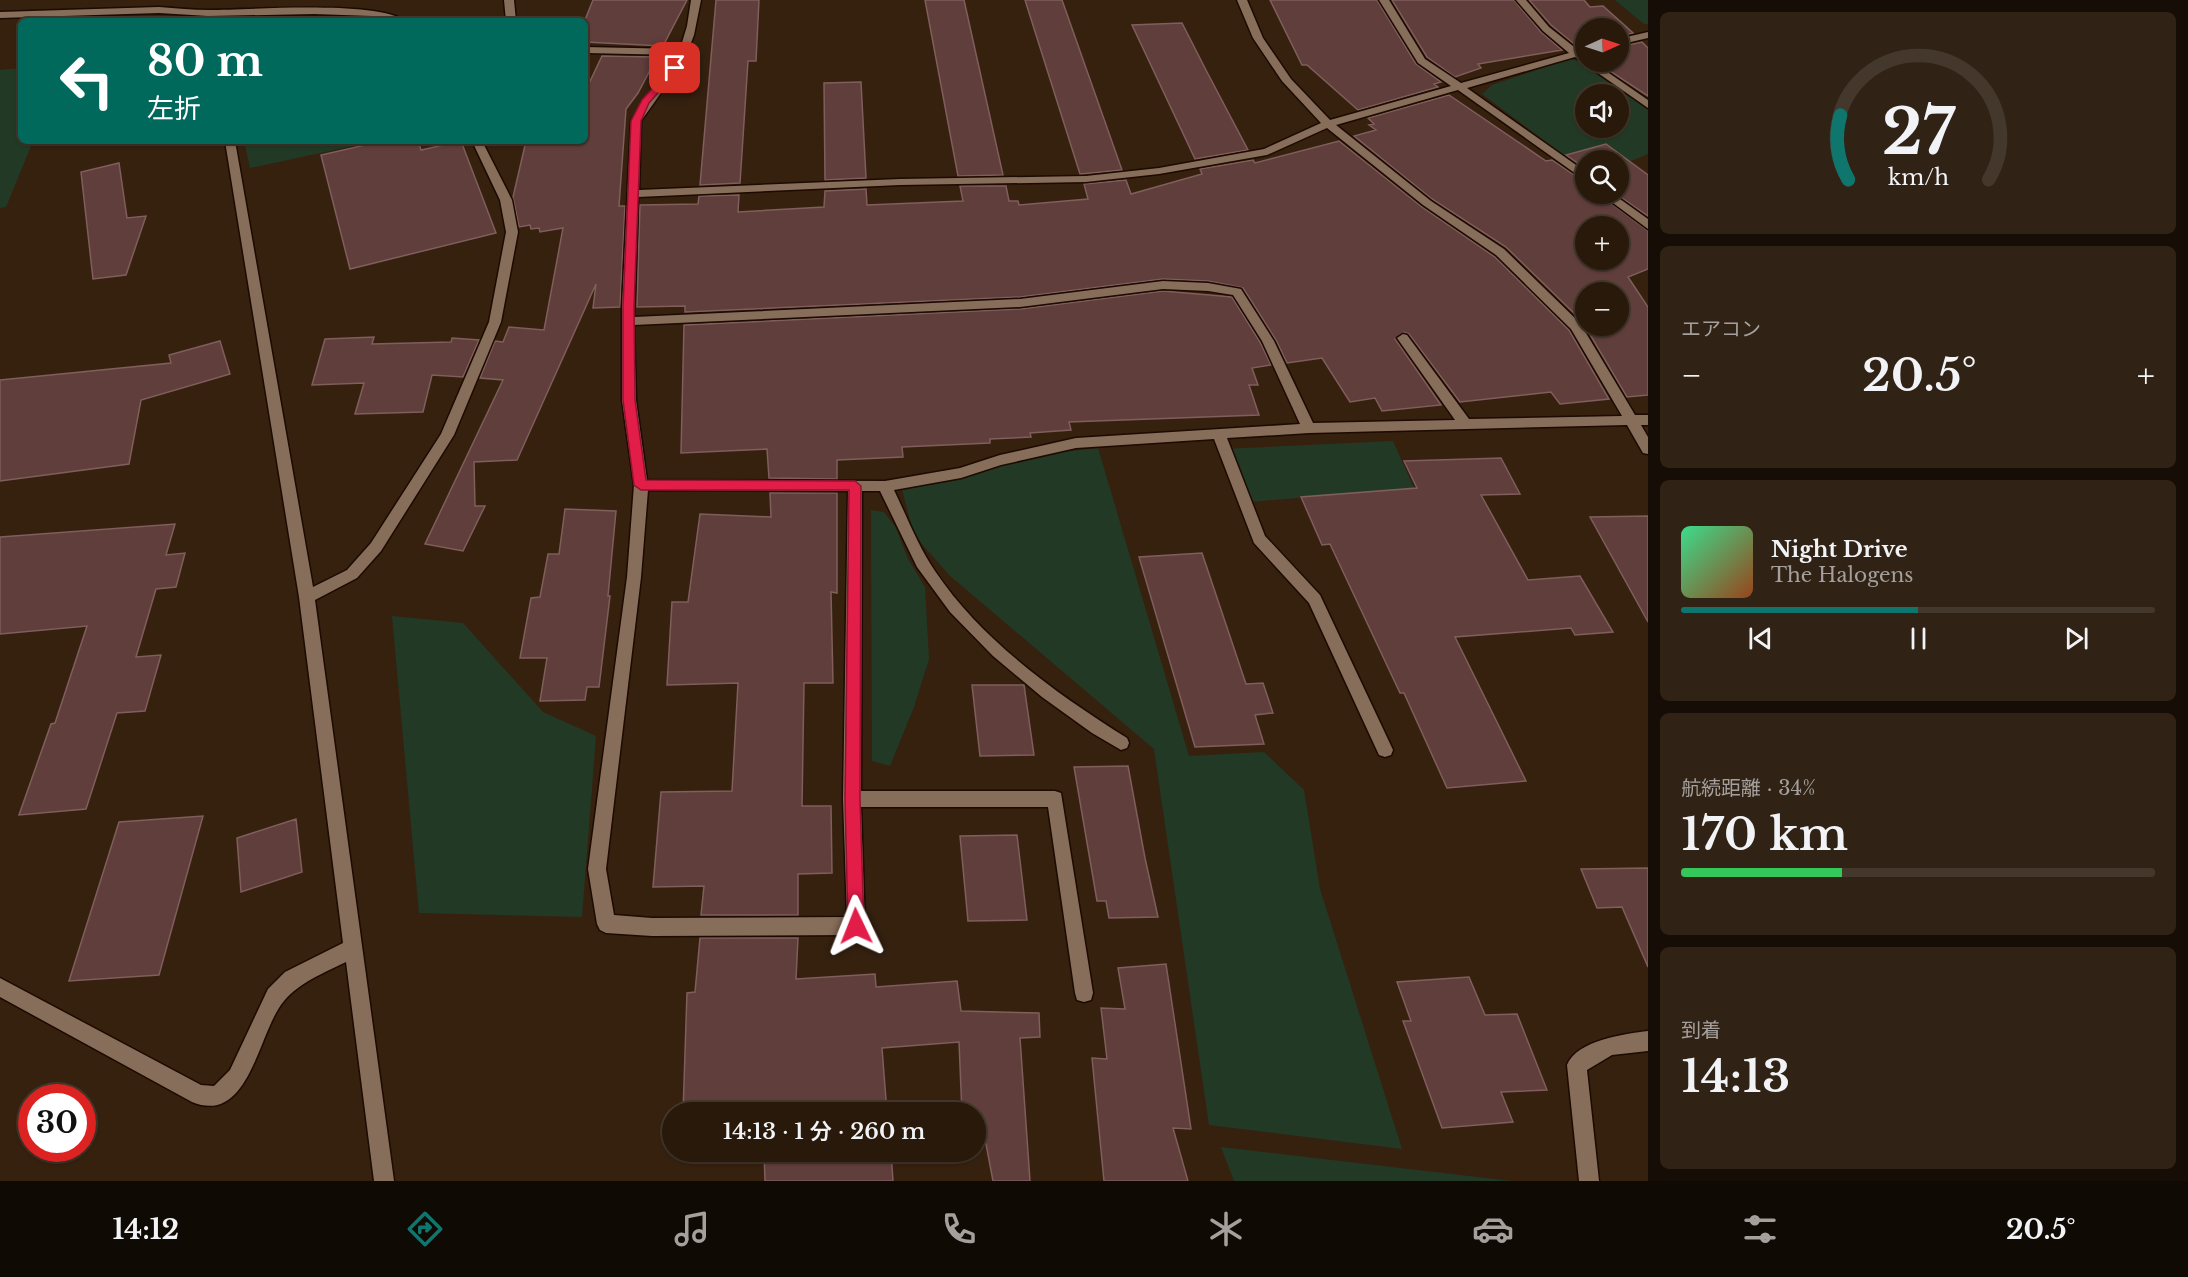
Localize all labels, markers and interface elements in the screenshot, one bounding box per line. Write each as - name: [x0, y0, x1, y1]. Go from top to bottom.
- north arrow: [1575, 18, 1629, 72]
- map controls: [1575, 18, 1629, 336]
- text: 80 m: [147, 35, 263, 87]
- icon: left: [48, 42, 126, 120]
- pin: [649, 42, 700, 93]
- icon: arrive: [658, 51, 691, 84]
- button: sound: [1575, 84, 1629, 138]
- text: 左折: [147, 92, 201, 125]
- text: 27: [1882, 93, 1955, 171]
- button: search: [1575, 150, 1629, 204]
- text: km/h: [1888, 164, 1949, 191]
- button: +: [1575, 216, 1629, 270]
- button: −: [1575, 282, 1629, 336]
- text: エアコン: [1681, 317, 1761, 341]
- text: 20.5°: [1862, 347, 1977, 403]
- text: −: [1681, 355, 1702, 396]
- text: +: [2137, 355, 2155, 396]
- text: Night Drive: [1771, 536, 1908, 563]
- text: The Halogens: [1771, 563, 1913, 587]
- icon: previous: [1744, 622, 1777, 655]
- icon: pause: [1902, 622, 1935, 655]
- icon: next: [2060, 622, 2093, 655]
- text: 航続距離 · 34%: [1681, 776, 1816, 800]
- text: 170 km: [1681, 806, 1848, 862]
- position arrow: [824, 894, 888, 958]
- text: 到着: [1681, 1018, 1721, 1042]
- text: 14:13: [1681, 1048, 1790, 1104]
- speed limit sign: 30: [18, 1084, 96, 1162]
- text: 14:13 · 1 分 · 260 m: [723, 1118, 925, 1145]
- icon: directions: [404, 1208, 446, 1250]
- icon: music: [671, 1208, 713, 1250]
- icon: phone: [938, 1208, 980, 1250]
- icon: climate: [1205, 1208, 1247, 1250]
- icon: car: [1472, 1208, 1514, 1250]
- icon: filters: [1739, 1208, 1781, 1250]
- text: 14:12: [112, 1213, 179, 1246]
- text: 20.5°: [2006, 1213, 2076, 1246]

